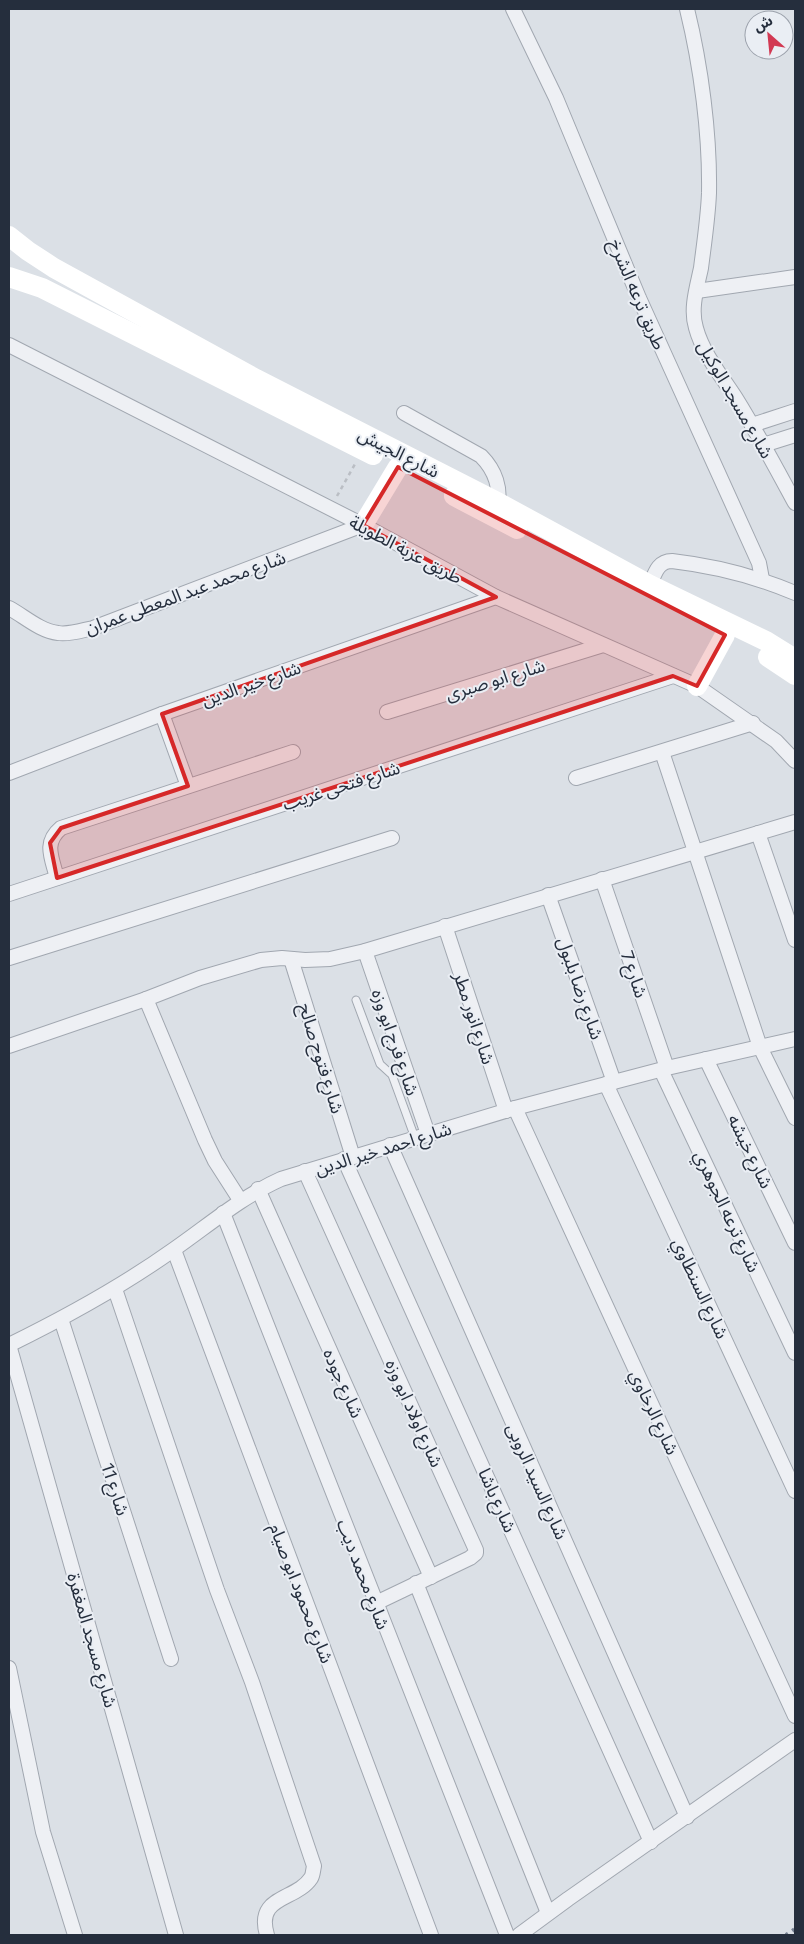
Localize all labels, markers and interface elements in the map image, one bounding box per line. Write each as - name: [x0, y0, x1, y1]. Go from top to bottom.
- north arrow: [744, 10, 794, 60]
- text: ش: [750, 11, 775, 35]
- street label: طريق ترعه الشرخ: [602, 235, 671, 354]
- street label: شارع مسجد الوكيل: [690, 336, 779, 464]
- street label: شارع الجيش: [353, 422, 443, 485]
- street label: طريق عزبة الطويلة: [345, 510, 466, 589]
- street label: شارع محمد عبد المعطى عمران: [82, 545, 290, 642]
- street label: شارع ابو صبرى: [443, 653, 549, 708]
- street label: شارع خير الدين: [198, 656, 305, 714]
- street label: شارع فتحى غريب: [280, 756, 404, 818]
- street label: شارع رضا بلبول: [549, 934, 609, 1043]
- street label: شارع 7: [613, 948, 653, 1002]
- street label: شارع انور مطر: [446, 968, 500, 1068]
- street label: شارع فرج ابو وزه: [364, 986, 424, 1099]
- street label: شارع فتوح صالح: [291, 1000, 349, 1117]
- street label: شارع خيشه: [720, 1110, 778, 1193]
- street label: شارع احمد خير الدين: [312, 1117, 455, 1183]
- street label: شارع ترعه الجوهري: [687, 1147, 766, 1277]
- street label: شارع السنطاوي: [664, 1234, 734, 1344]
- street label: شارع جوده: [315, 1345, 369, 1423]
- street label: شارع اولاد ابو وزه: [378, 1356, 449, 1472]
- street label: شارع الرخاوي: [622, 1366, 684, 1460]
- street label: شارع السيد الروبى: [499, 1420, 573, 1544]
- street label: شارع 11: [93, 1460, 135, 1519]
- street label: شارع باشا: [470, 1464, 522, 1537]
- street label: شارع محمد ديب: [329, 1516, 395, 1634]
- street label: شارع محمود ابو صيام: [261, 1520, 339, 1668]
- street label: شارع مسجد المغفرة: [59, 1570, 123, 1711]

